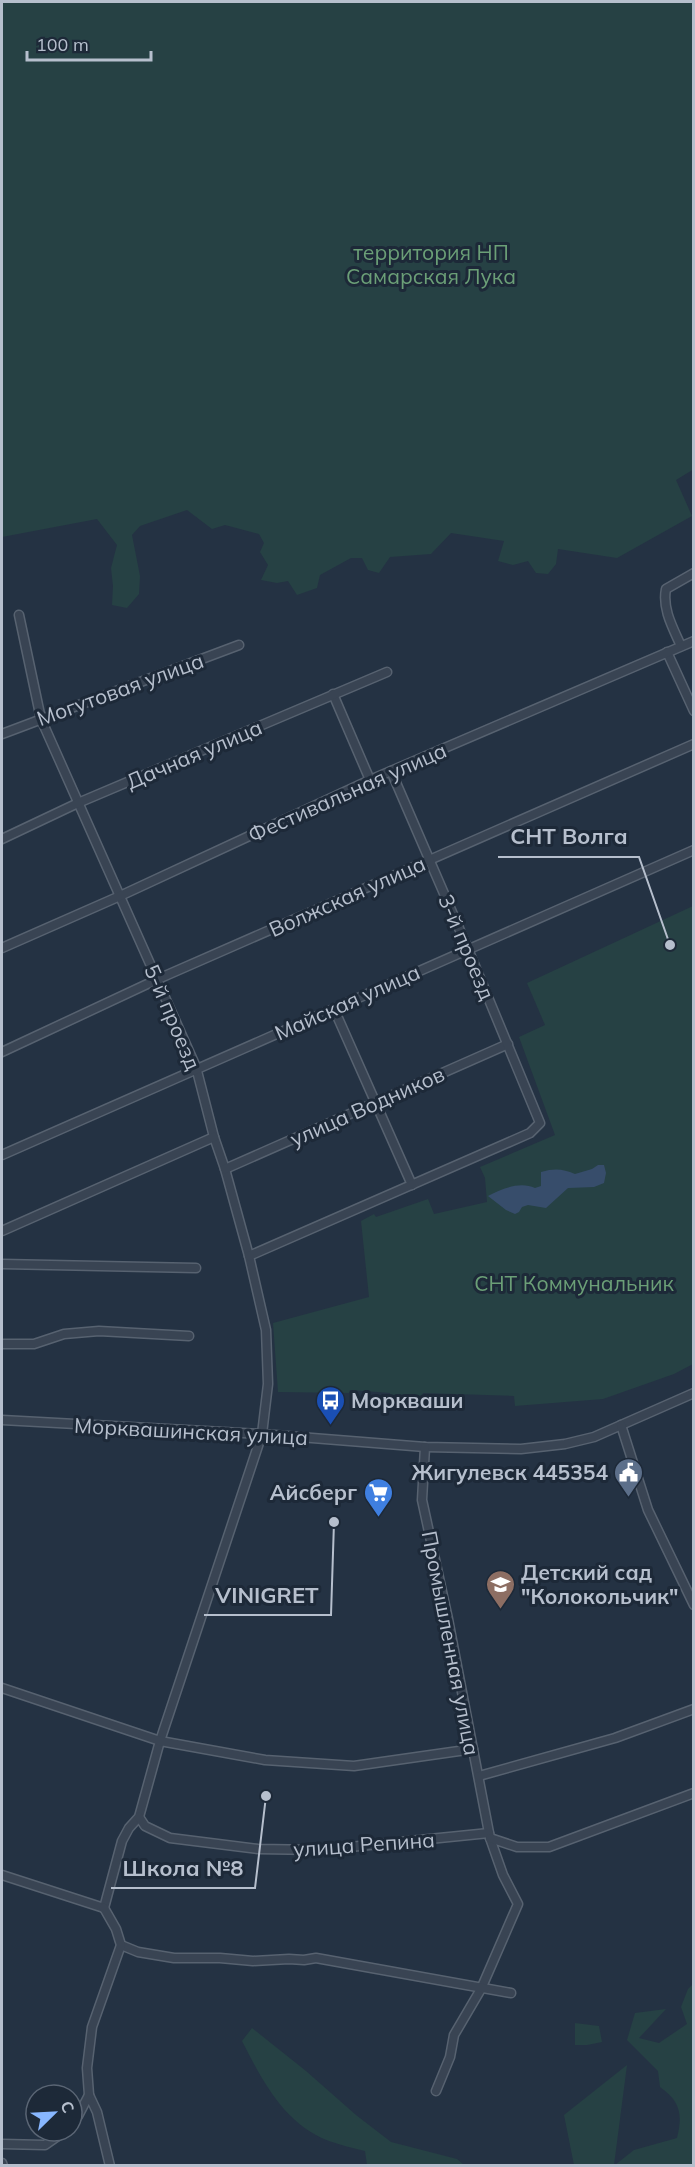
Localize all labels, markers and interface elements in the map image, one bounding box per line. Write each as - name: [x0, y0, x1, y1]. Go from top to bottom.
- scale bar: [27, 24, 152, 62]
- text: 100 m: [36, 33, 89, 56]
- park label: территория НП Самарская Лука: [346, 239, 516, 289]
- street label: Могутовая улица: [33, 647, 207, 731]
- street label: Дачная улица: [122, 714, 266, 794]
- street label: Фестивальная улица: [244, 737, 450, 847]
- callout: СНТ Волга: [498, 817, 639, 857]
- text: СНТ Волга: [510, 822, 628, 850]
- street label: Волжская улица: [265, 850, 429, 942]
- street label: 3-й проезд: [433, 890, 501, 1004]
- street label: Майская улица: [270, 958, 424, 1046]
- street label: 5-й проезд: [139, 960, 207, 1074]
- street label: улица Водников: [286, 1060, 448, 1152]
- park label: СНТ Коммунальник: [474, 1270, 675, 1296]
- bus stop icon: Моркваши: [314, 1384, 346, 1426]
- place label: Моркваши: [351, 1387, 463, 1413]
- street label: Морквашинская улица: [73, 1412, 309, 1450]
- public building icon: Жигулевск 445354: [613, 1456, 645, 1498]
- place label: Жигулевск 445354: [411, 1459, 608, 1485]
- supermarket icon: Айсберг: [362, 1476, 394, 1518]
- place label: Айсберг: [270, 1479, 357, 1505]
- street label: Промышленная улица: [416, 1529, 486, 1757]
- place label: Детский сад "Колокольчик": [521, 1559, 678, 1609]
- school or university icon: Детский сад "Колокольчик": [484, 1568, 516, 1610]
- callout: VINIGRET: [204, 1575, 331, 1615]
- text: VINIGRET: [214, 1581, 319, 1609]
- street label: улица Репина: [292, 1826, 436, 1862]
- callout: Школа №8: [111, 1848, 255, 1888]
- text: Школа №8: [123, 1854, 243, 1882]
- north arrow: [24, 2083, 84, 2143]
- text: С: [56, 2098, 79, 2116]

